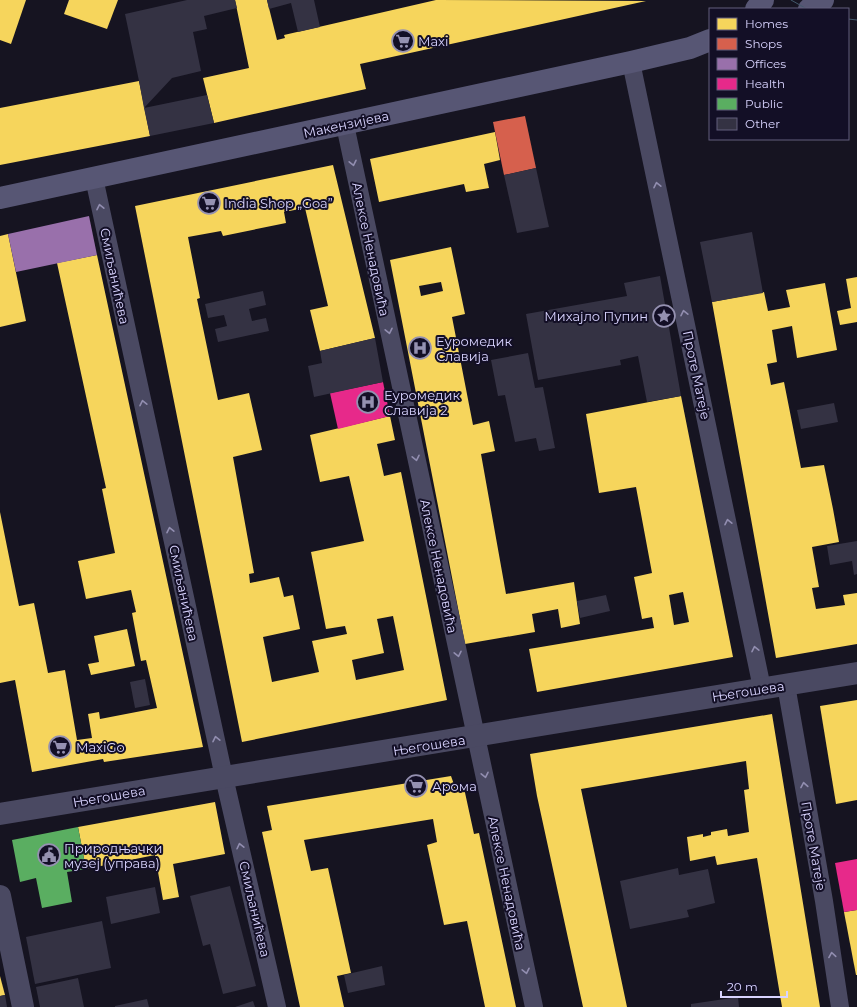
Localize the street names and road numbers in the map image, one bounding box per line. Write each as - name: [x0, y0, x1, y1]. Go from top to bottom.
- street label: Макензијева: [302, 107, 390, 141]
- street label: Алексе Ненадовића: [349, 180, 393, 318]
- street label: Смиљанићева: [97, 226, 133, 326]
- street label: Проте Матеје: [680, 329, 714, 421]
- street label: Алексе Ненадовића: [417, 497, 461, 635]
- street label: Смиљанићева: [166, 543, 202, 643]
- street label: Његошева: [711, 677, 785, 705]
- street label: Његошева: [392, 731, 466, 759]
- street label: Његошева: [72, 782, 146, 810]
- street label: Проте Матеје: [798, 800, 830, 892]
- street label: Алексе Ненадовића: [485, 814, 529, 952]
- street label: Смиљанићева: [236, 859, 274, 959]

